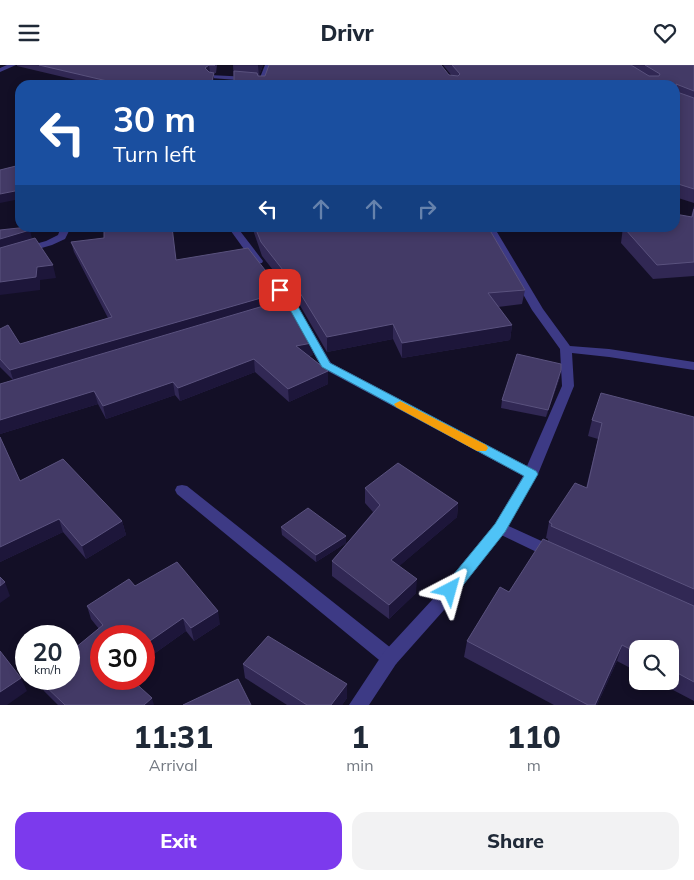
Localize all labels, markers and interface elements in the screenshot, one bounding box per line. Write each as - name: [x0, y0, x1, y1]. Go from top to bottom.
- icon: menu: [15, 19, 43, 47]
- text: Drivr: [320, 19, 374, 47]
- icon: heart: [651, 19, 679, 47]
- text: 30 m: [113, 97, 196, 141]
- icon: left: [30, 100, 95, 165]
- text: Turn left: [113, 140, 196, 168]
- icon: left: [254, 195, 282, 223]
- icon: ahead: [307, 195, 335, 223]
- icon: ahead: [360, 195, 388, 223]
- icon: right: [413, 195, 441, 223]
- pin: [259, 269, 301, 311]
- icon: arrive: [266, 276, 294, 304]
- position arrow: [423, 563, 475, 615]
- speed limit sign: 30: [90, 625, 155, 690]
- text: 20: [32, 636, 63, 667]
- map controls: [629, 640, 679, 690]
- button: search: [629, 640, 679, 690]
- text: km/h: [34, 662, 61, 677]
- text: 11:31: [133, 718, 213, 756]
- text: 1: [351, 718, 369, 756]
- text: 110: [507, 718, 561, 756]
- text: Arrival: [149, 755, 198, 775]
- text: min: [346, 755, 374, 775]
- text: m: [527, 755, 541, 775]
- button: Exit: [15, 812, 342, 870]
- button: Share: [352, 812, 679, 870]

